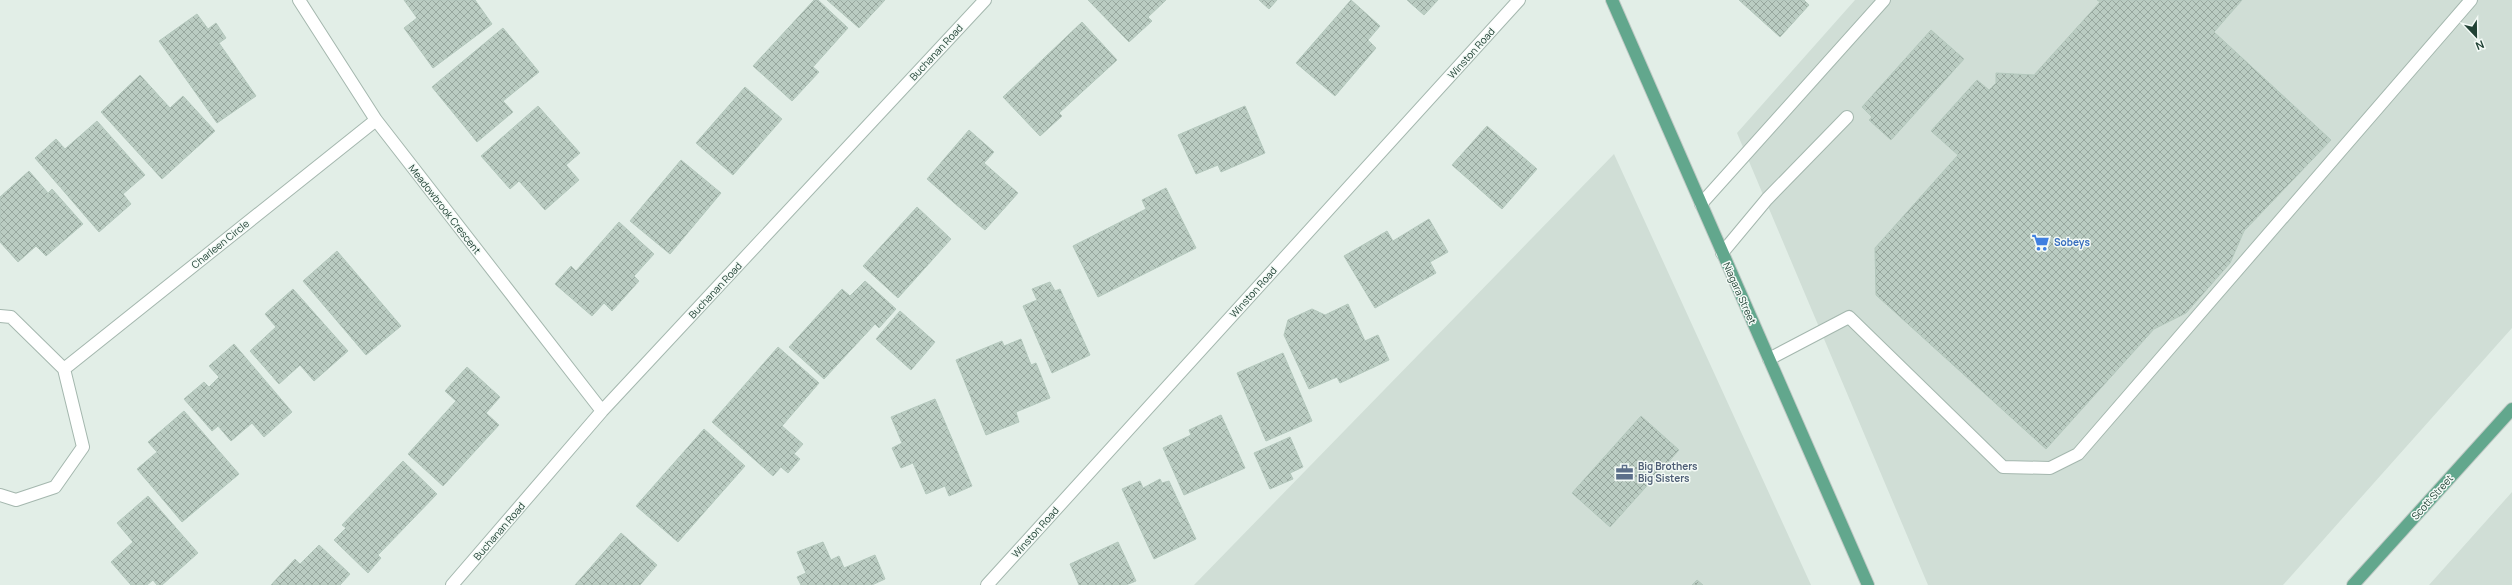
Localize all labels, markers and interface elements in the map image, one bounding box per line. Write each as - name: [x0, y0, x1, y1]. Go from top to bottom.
- north arrow: [2456, 16, 2496, 56]
- street label: Buchanan Road: [906, 21, 966, 83]
- street label: Winston Road: [1444, 24, 1498, 81]
- text: N: [2473, 37, 2486, 54]
- street label: Meadowbrook Crescent: [406, 161, 484, 257]
- street label: Charleen Circle: [188, 216, 252, 272]
- supermarket icon: Sobeys: [2031, 232, 2051, 252]
- place label: Sobeys: [2054, 235, 2090, 249]
- street label: Buchanan Road: [685, 259, 745, 321]
- street label: Niagara Street: [1720, 260, 1760, 326]
- street label: Winston Road: [1226, 263, 1280, 320]
- place label: Big Brothers Big Sisters: [1638, 459, 1698, 485]
- office icon: Big Brothers Big Sisters: [1615, 462, 1635, 482]
- street label: Scott Street: [2408, 471, 2456, 523]
- street label: Buchanan Road: [470, 499, 528, 563]
- street label: Winston Road: [1008, 503, 1062, 560]

